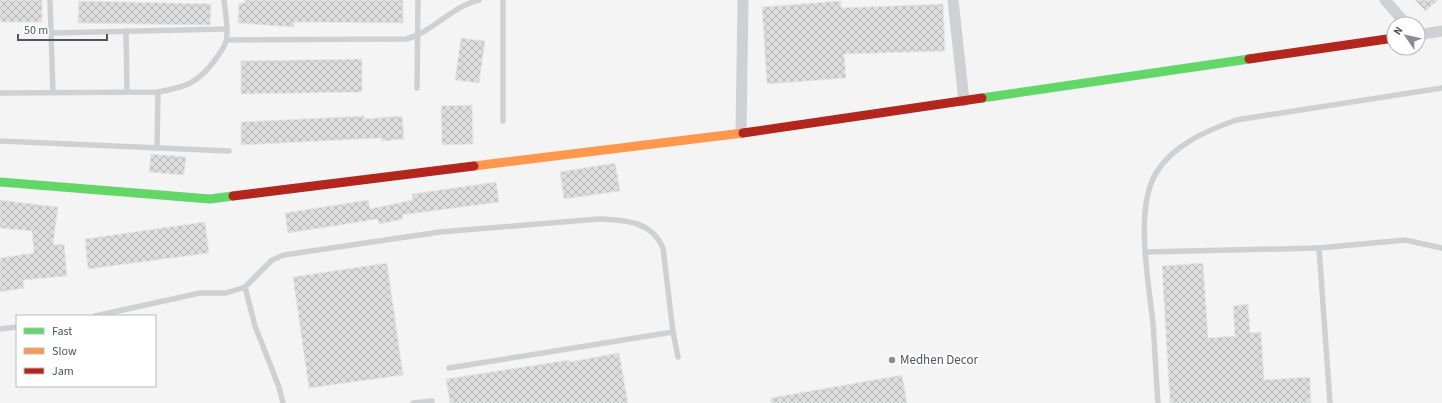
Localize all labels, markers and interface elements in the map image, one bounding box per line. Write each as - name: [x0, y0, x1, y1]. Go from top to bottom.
- scale bar: [18, 16, 107, 42]
- north arrow: [1386, 16, 1426, 56]
- text: 50 m: [24, 22, 48, 39]
- text: N: [1390, 23, 1406, 38]
- legend: [16, 315, 156, 387]
- text: Fast: [52, 323, 72, 340]
- text: Slow: [52, 343, 77, 360]
- place label: Medhen Decor: [900, 351, 978, 369]
- marker: Medhen Decor: [887, 355, 897, 365]
- text: Jam: [52, 363, 74, 380]

